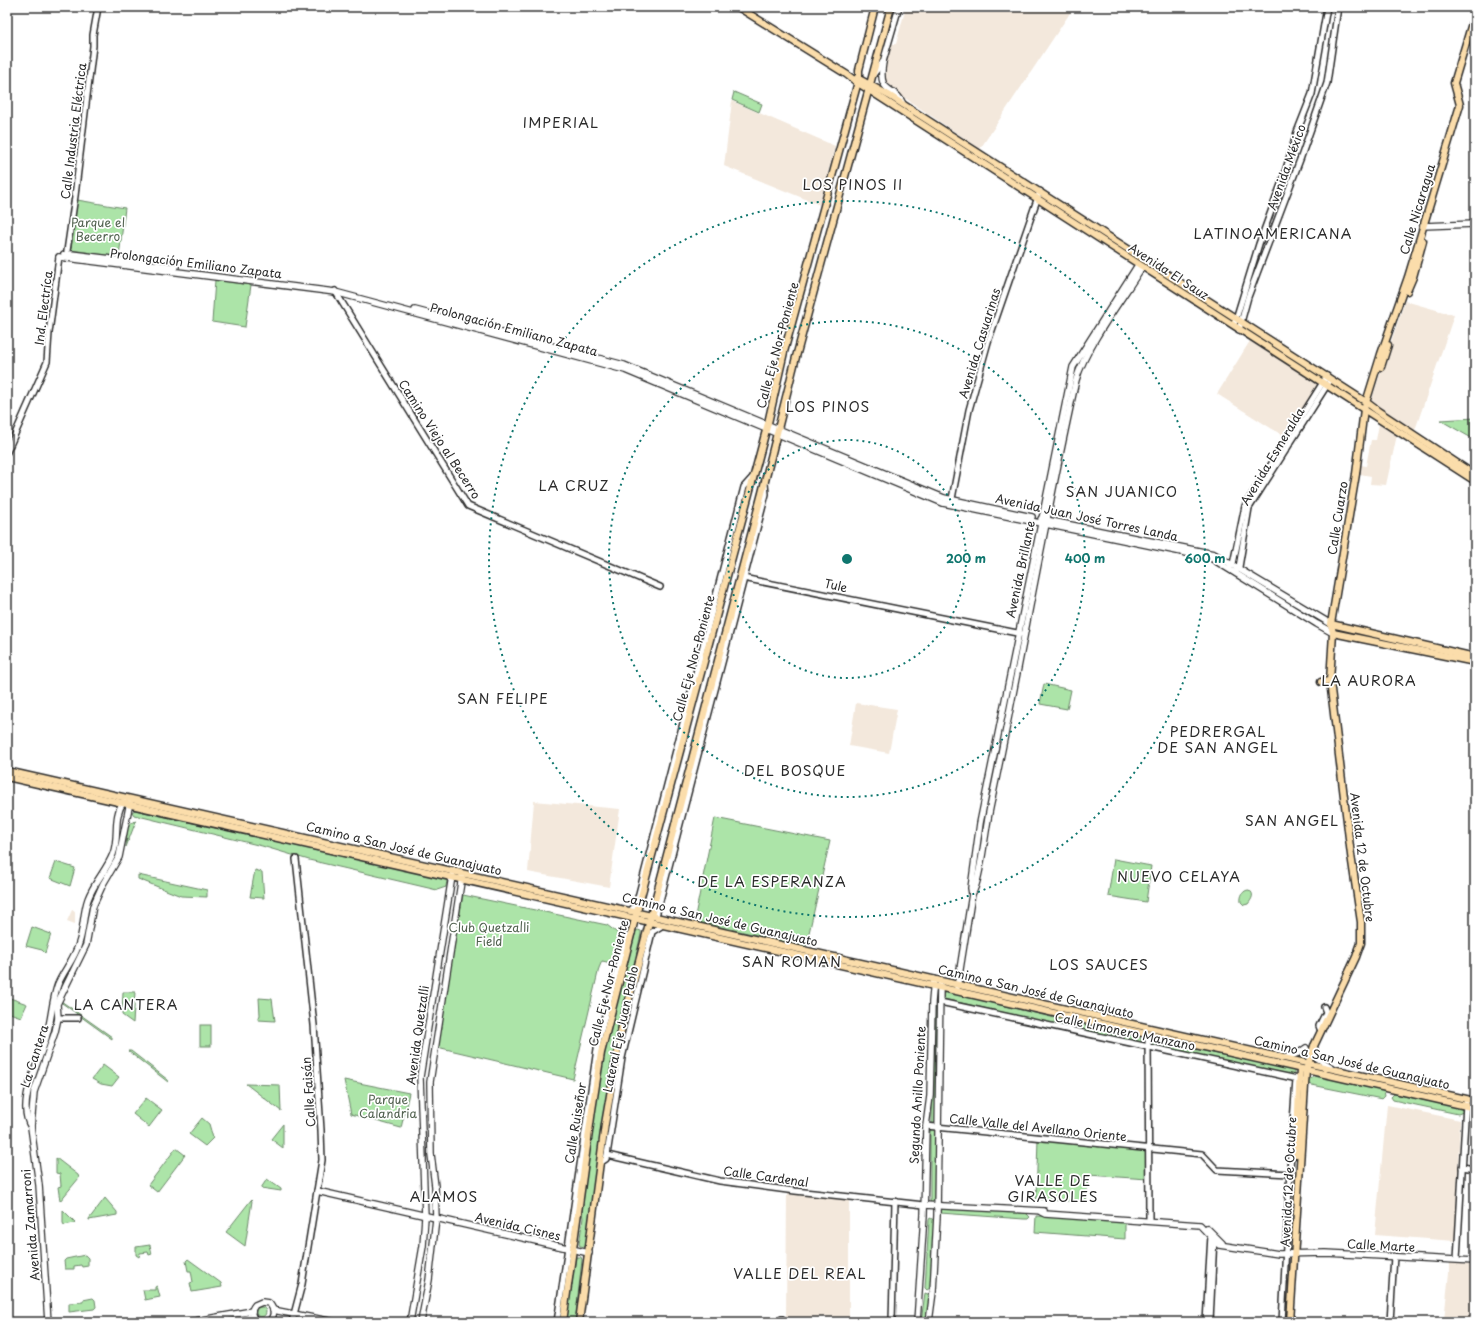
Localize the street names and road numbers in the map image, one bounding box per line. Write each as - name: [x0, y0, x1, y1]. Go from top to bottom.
- street label: Calle Industria Eléctrica: [56, 61, 90, 200]
- street label: Avenida México: [1262, 121, 1310, 212]
- street label: Calle Nicaragua: [1395, 161, 1440, 257]
- street label: Avenida El Sauz: [1125, 238, 1213, 304]
- street label: Prolongación Emiliano Zapata: [109, 244, 283, 283]
- street label: Ind. Electríca: [29, 269, 57, 346]
- street label: Calle Eje Nor-Poniente: [751, 279, 803, 410]
- street label: Avenida Casuarinas: [954, 285, 1005, 400]
- street label: Prolongación Emiliano Zapata: [428, 298, 600, 360]
- street label: Camino Viejo al Becerro: [395, 376, 486, 503]
- street label: Avenida Esmeralda: [1236, 403, 1309, 508]
- street label: Calle Cuarzo: [1322, 480, 1352, 556]
- street label: Avenida Juan José Torres Landa: [994, 489, 1181, 545]
- street label: Avenida Brillante: [1001, 518, 1039, 619]
- street label: Tule: [823, 574, 849, 596]
- street label: Calle Eje Nor-Poniente: [667, 592, 719, 723]
- street label: Avenida 12 de Octubre: [1346, 791, 1380, 923]
- street label: Camino a San José de Guanajuato: [304, 817, 504, 879]
- street label: Camino a San José de Guanajuato: [620, 888, 820, 950]
- street label: Calle Eje Nor-Poniente: [584, 917, 633, 1048]
- street label: Camino a San José de Guanajuato: [936, 960, 1136, 1022]
- street label: Lateral Eje Juan Pablo: [598, 964, 642, 1094]
- street label: Avenida Quetzalli: [401, 984, 433, 1086]
- street label: Calle Limonero Manzano: [1053, 1007, 1197, 1055]
- street label: La Cantera: [15, 1022, 53, 1090]
- street label: Segundo Anillo Poniente: [904, 1025, 930, 1164]
- street label: Camino a San José de Guanajuato: [1252, 1031, 1452, 1093]
- street label: Calle Faisán: [297, 1056, 319, 1128]
- street label: Calle Ruiseñor: [560, 1081, 590, 1165]
- street label: Calle Valle del Avellano Oriente: [948, 1109, 1128, 1145]
- street label: Avenida 12 de Octubre: [1276, 1117, 1300, 1247]
- street label: Calle Cardenal: [722, 1161, 810, 1191]
- street label: Avenida Zamarroni: [16, 1168, 44, 1282]
- street label: Avenida Cisnes: [473, 1207, 563, 1245]
- street label: Calle Marte: [1346, 1234, 1416, 1256]

